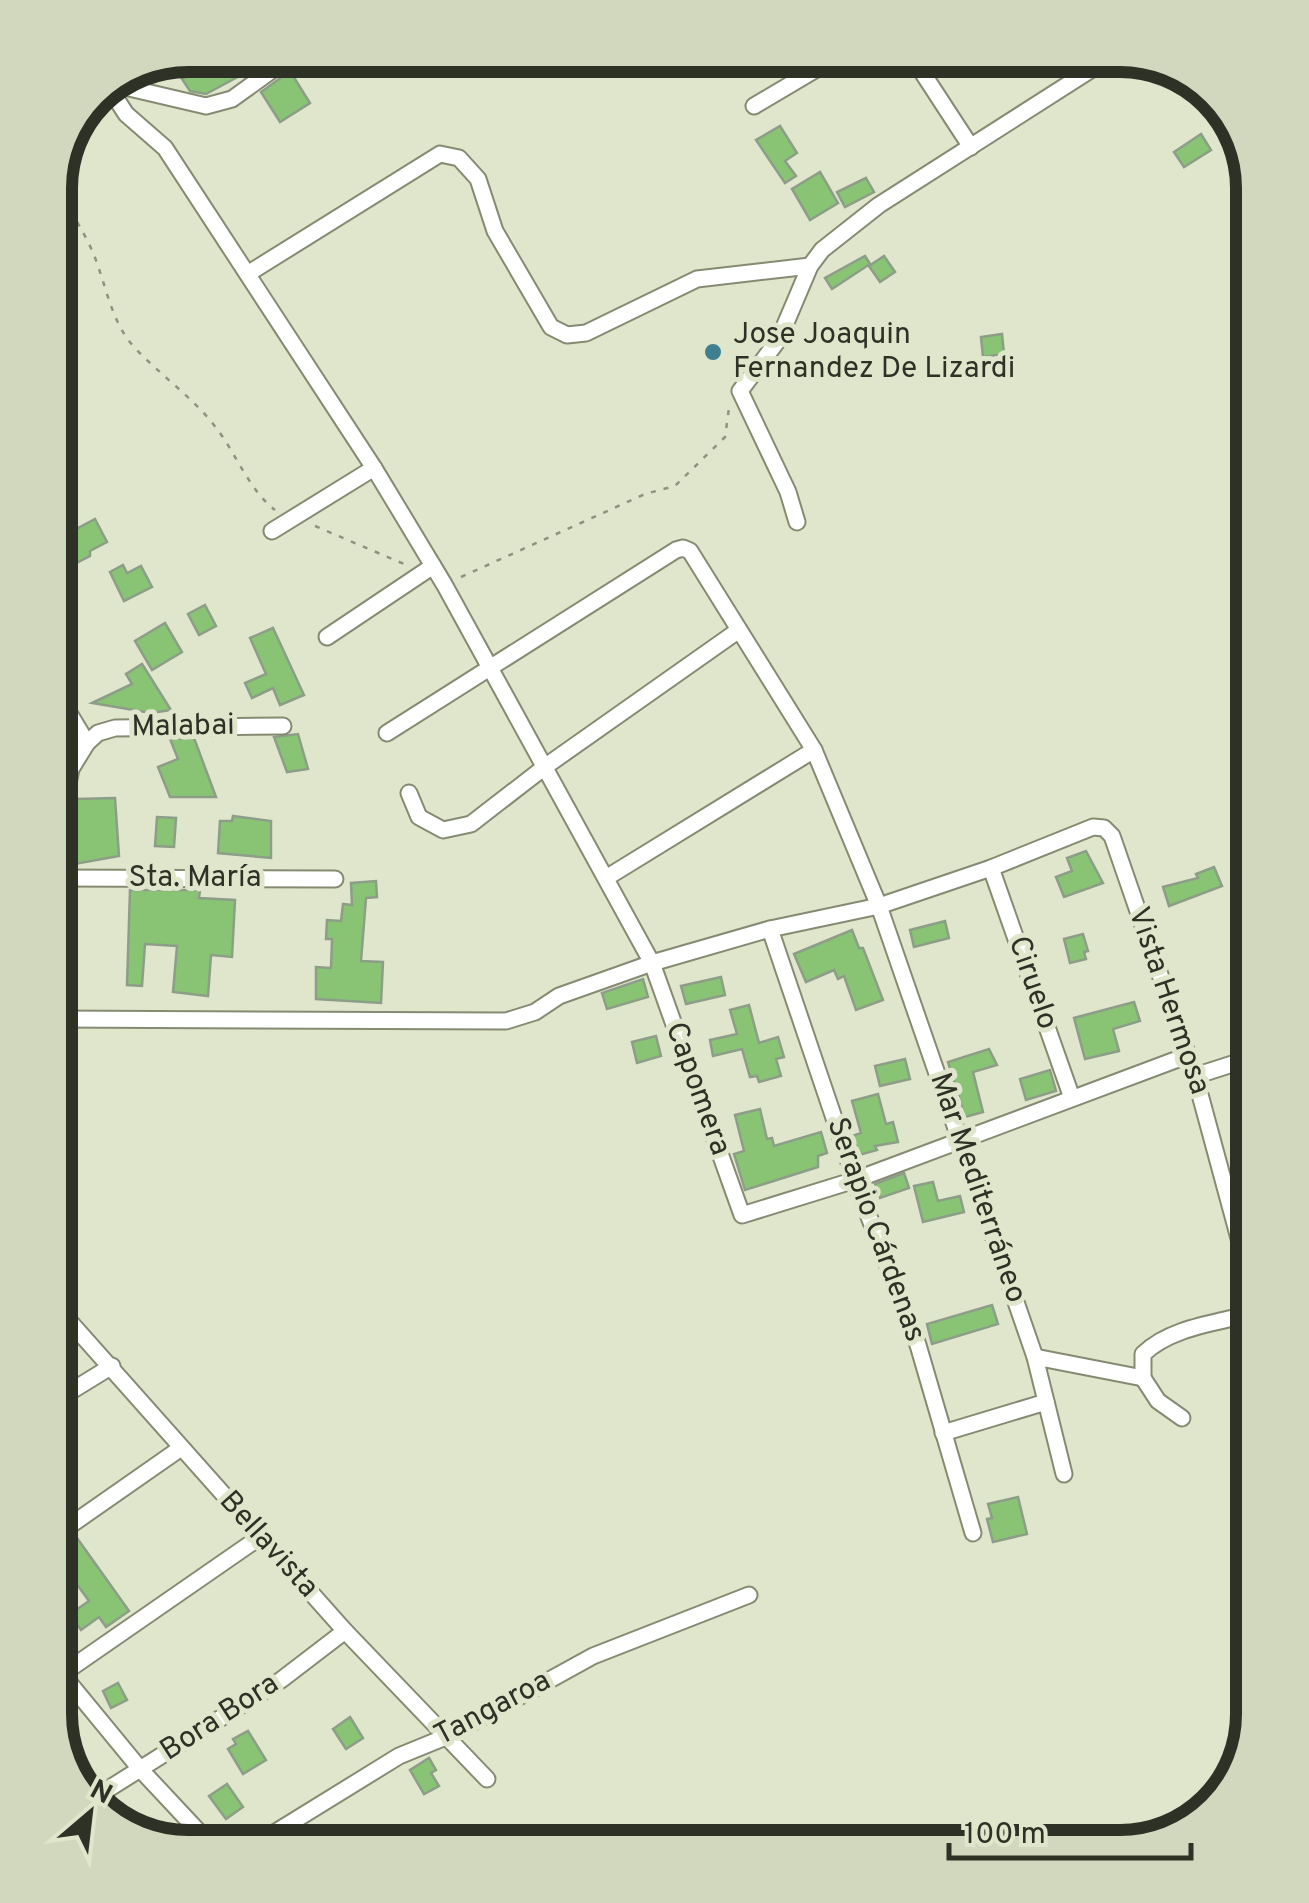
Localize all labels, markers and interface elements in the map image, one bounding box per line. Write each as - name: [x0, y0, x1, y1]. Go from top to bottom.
- place label: Jose Joaquin Fernandez De Lizardi: [733, 317, 1015, 388]
- marker: Jose Joaquin Fernandez De Lizardi: [702, 341, 724, 363]
- street label: Malabai: [131, 708, 235, 746]
- street label: Sta. María: [129, 860, 261, 897]
- street label: Vista Hermosa: [1119, 902, 1217, 1100]
- street label: Ciruelo: [999, 932, 1065, 1034]
- street label: Capomera: [656, 1017, 738, 1161]
- street label: Mar Mediterráneo: [920, 1068, 1034, 1308]
- street label: Serapio Cárdenas: [817, 1113, 933, 1347]
- street label: Bellavista: [210, 1484, 326, 1606]
- street label: Tangaroa: [429, 1663, 557, 1755]
- street label: Bora Bora: [154, 1666, 286, 1770]
- north arrow: [40, 1763, 140, 1863]
- text: N: [83, 1773, 118, 1814]
- scale bar: [949, 1798, 1192, 1860]
- text: 100 m: [964, 1817, 1046, 1854]

